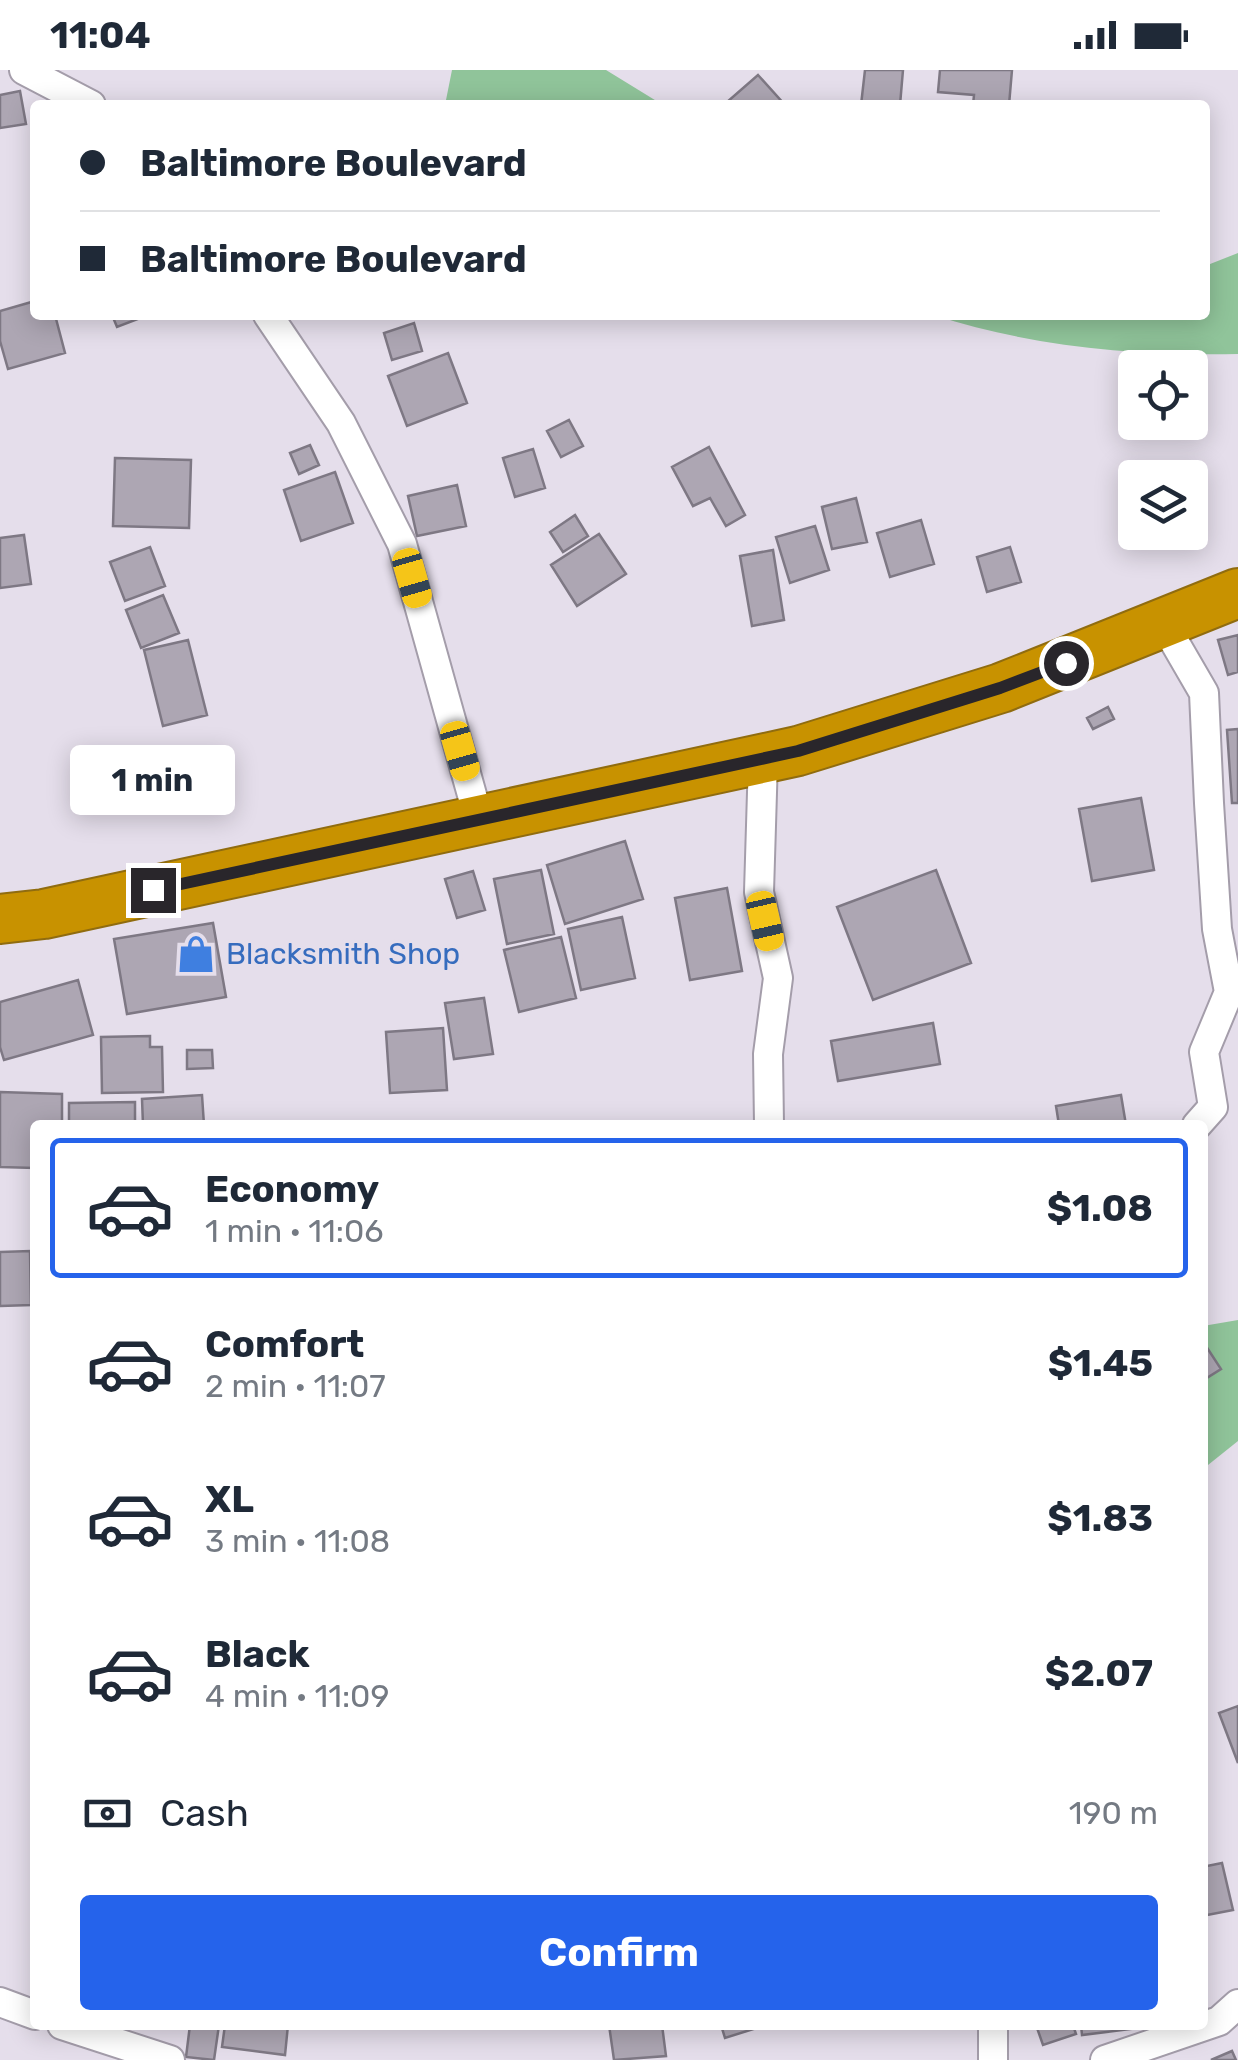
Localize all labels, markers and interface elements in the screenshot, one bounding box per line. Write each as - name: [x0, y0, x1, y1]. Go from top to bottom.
- text: 11:04: [50, 12, 151, 58]
- text: Baltimore Boulevard: [140, 140, 527, 186]
- text: Baltimore Boulevard: [140, 236, 527, 282]
- map controls: [1118, 350, 1208, 550]
- button: locate: [1118, 350, 1208, 440]
- button: layers: [1118, 460, 1208, 550]
- car: [389, 545, 435, 611]
- route start: [1044, 641, 1089, 686]
- car: [437, 718, 483, 784]
- callout: 1 min: [70, 745, 236, 815]
- text: 1 min: [112, 761, 193, 799]
- route end: [131, 868, 176, 913]
- car: [744, 888, 786, 954]
- shop icon: Blacksmith Shop: [175, 933, 217, 975]
- place label: Blacksmith Shop: [226, 936, 460, 972]
- icon: car: [85, 1163, 175, 1253]
- text: Economy: [205, 1166, 379, 1212]
- text: $1.08: [1047, 1185, 1153, 1231]
- text: 1 min · 11:06: [205, 1212, 384, 1250]
- icon: car: [85, 1318, 175, 1408]
- text: Comfort: [205, 1321, 364, 1367]
- text: $1.45: [1048, 1340, 1153, 1386]
- text: 2 min · 11:07: [205, 1367, 386, 1405]
- icon: car: [85, 1473, 175, 1563]
- text: XL: [205, 1476, 254, 1522]
- text: $1.83: [1047, 1495, 1153, 1541]
- text: 3 min · 11:08: [205, 1522, 390, 1560]
- icon: car: [85, 1628, 175, 1718]
- text: Black: [205, 1631, 310, 1677]
- text: $2.07: [1045, 1650, 1153, 1696]
- text: 4 min · 11:09: [205, 1677, 389, 1715]
- icon: cash: [80, 1786, 135, 1841]
- text: Cash: [160, 1790, 249, 1836]
- text: 190 m: [1069, 1794, 1158, 1832]
- button: Confirm: [80, 1895, 1158, 2010]

